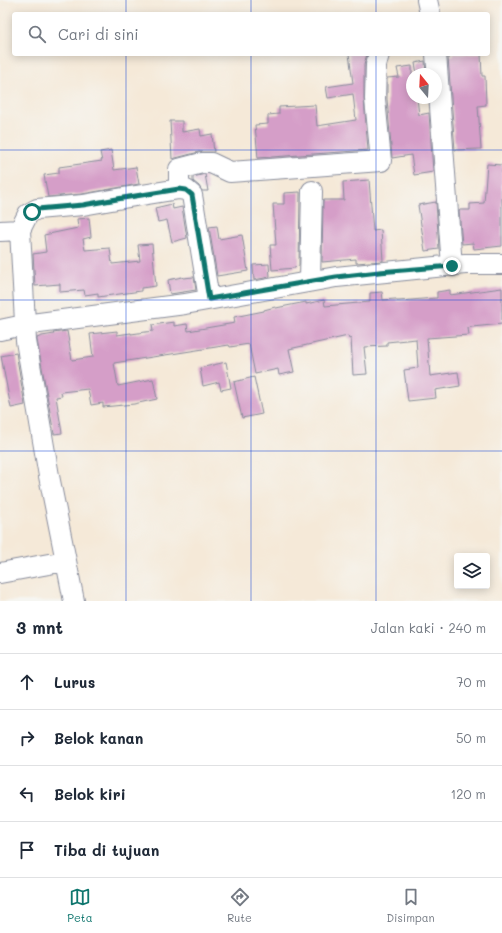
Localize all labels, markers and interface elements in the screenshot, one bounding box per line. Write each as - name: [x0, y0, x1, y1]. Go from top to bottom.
- search box: [12, 12, 490, 56]
- icon: search: [26, 23, 48, 45]
- text: Cari di sini: [58, 24, 139, 44]
- north arrow: [406, 68, 442, 104]
- route start: [23, 203, 41, 221]
- route end: [443, 257, 461, 275]
- map controls: [454, 553, 490, 589]
- button: layers: [454, 553, 490, 589]
- text: 3 mnt: [16, 616, 63, 638]
- text: Jalan kaki · 240 m: [371, 619, 486, 636]
- icon: ahead: [16, 671, 38, 693]
- text: Lurus: [54, 672, 95, 692]
- text: 70 m: [456, 673, 486, 690]
- icon: right: [16, 727, 38, 749]
- text: Belok kanan: [54, 728, 143, 748]
- text: 50 m: [456, 729, 486, 746]
- icon: left: [16, 783, 38, 805]
- text: Belok kiri: [54, 784, 126, 804]
- text: 120 m: [450, 785, 486, 802]
- icon: arrive: [16, 839, 38, 861]
- text: Tiba di tujuan: [54, 840, 159, 860]
- tab: Peta: [67, 886, 93, 925]
- tab: Rute: [227, 886, 252, 925]
- tab: Disimpan: [387, 886, 435, 925]

